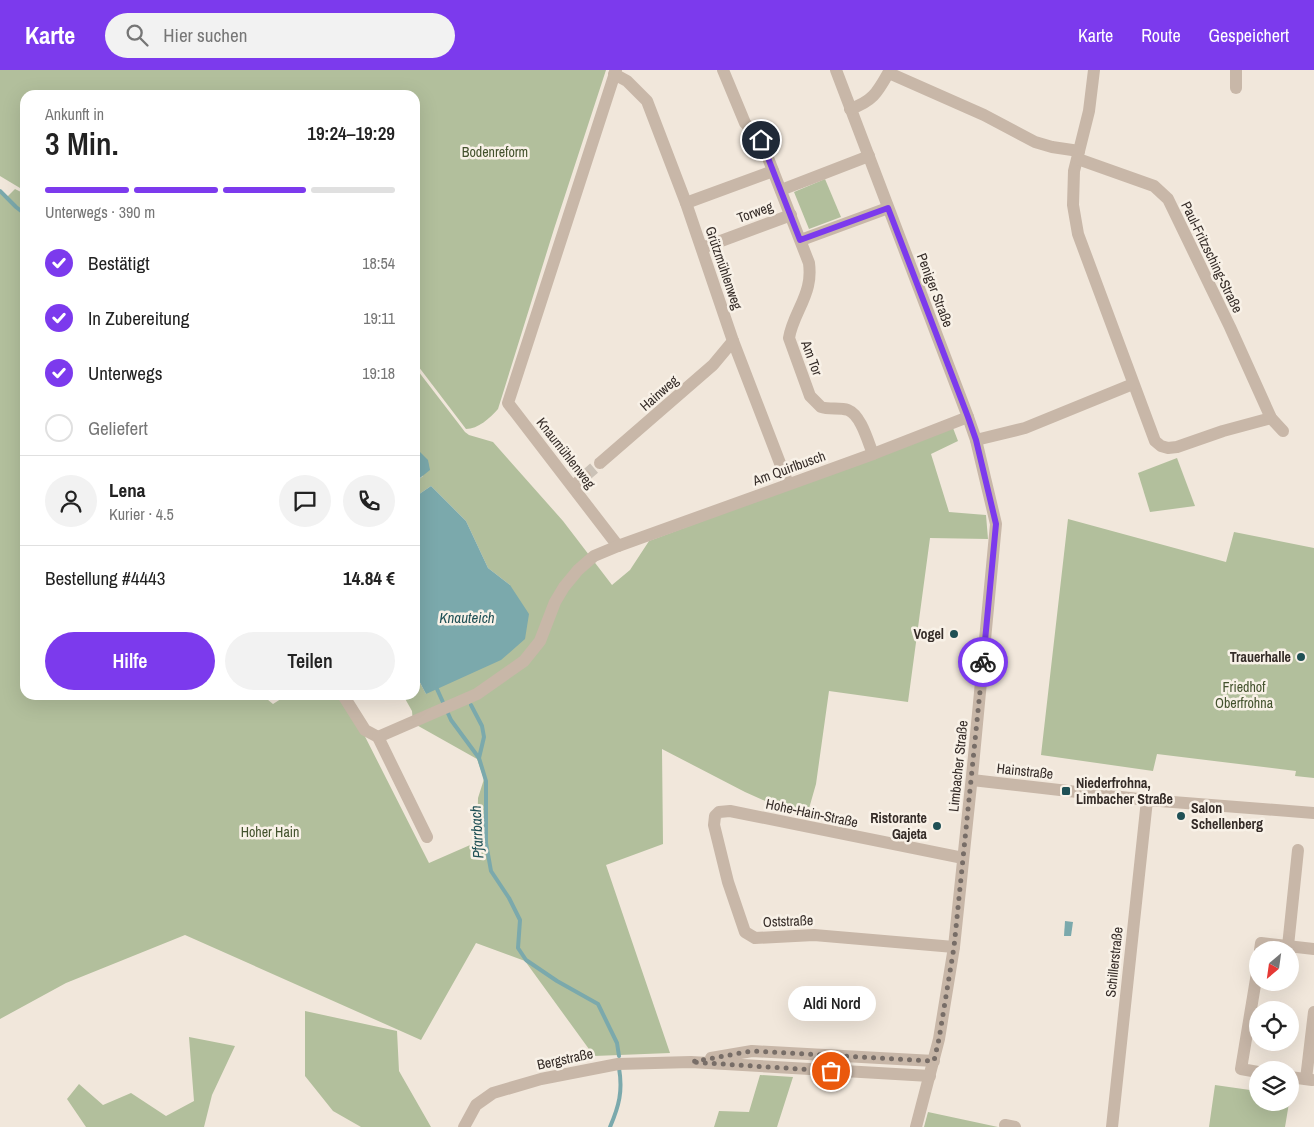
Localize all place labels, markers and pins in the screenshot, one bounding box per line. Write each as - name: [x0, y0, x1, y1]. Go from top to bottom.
- pin: [740, 119, 782, 161]
- place label: Vogel: [914, 625, 944, 643]
- marker: Vogel: [948, 628, 960, 640]
- place label: Trauerhalle: [1230, 648, 1291, 666]
- marker: Trauerhalle: [1295, 651, 1307, 663]
- place label: Niederfrohna, Limbacher Straße: [1076, 774, 1173, 808]
- marker: Niederfrohna, Limbacher Straße: [1060, 785, 1072, 797]
- place label: Salon Schellenberg: [1191, 799, 1263, 833]
- place label: Ristorante Gajeta: [870, 809, 928, 843]
- marker: Salon Schellenberg: [1175, 810, 1187, 822]
- marker: Ristorante Gajeta: [931, 820, 943, 832]
- callout: Aldi Nord: [787, 986, 875, 1021]
- pin: [810, 1050, 852, 1092]

